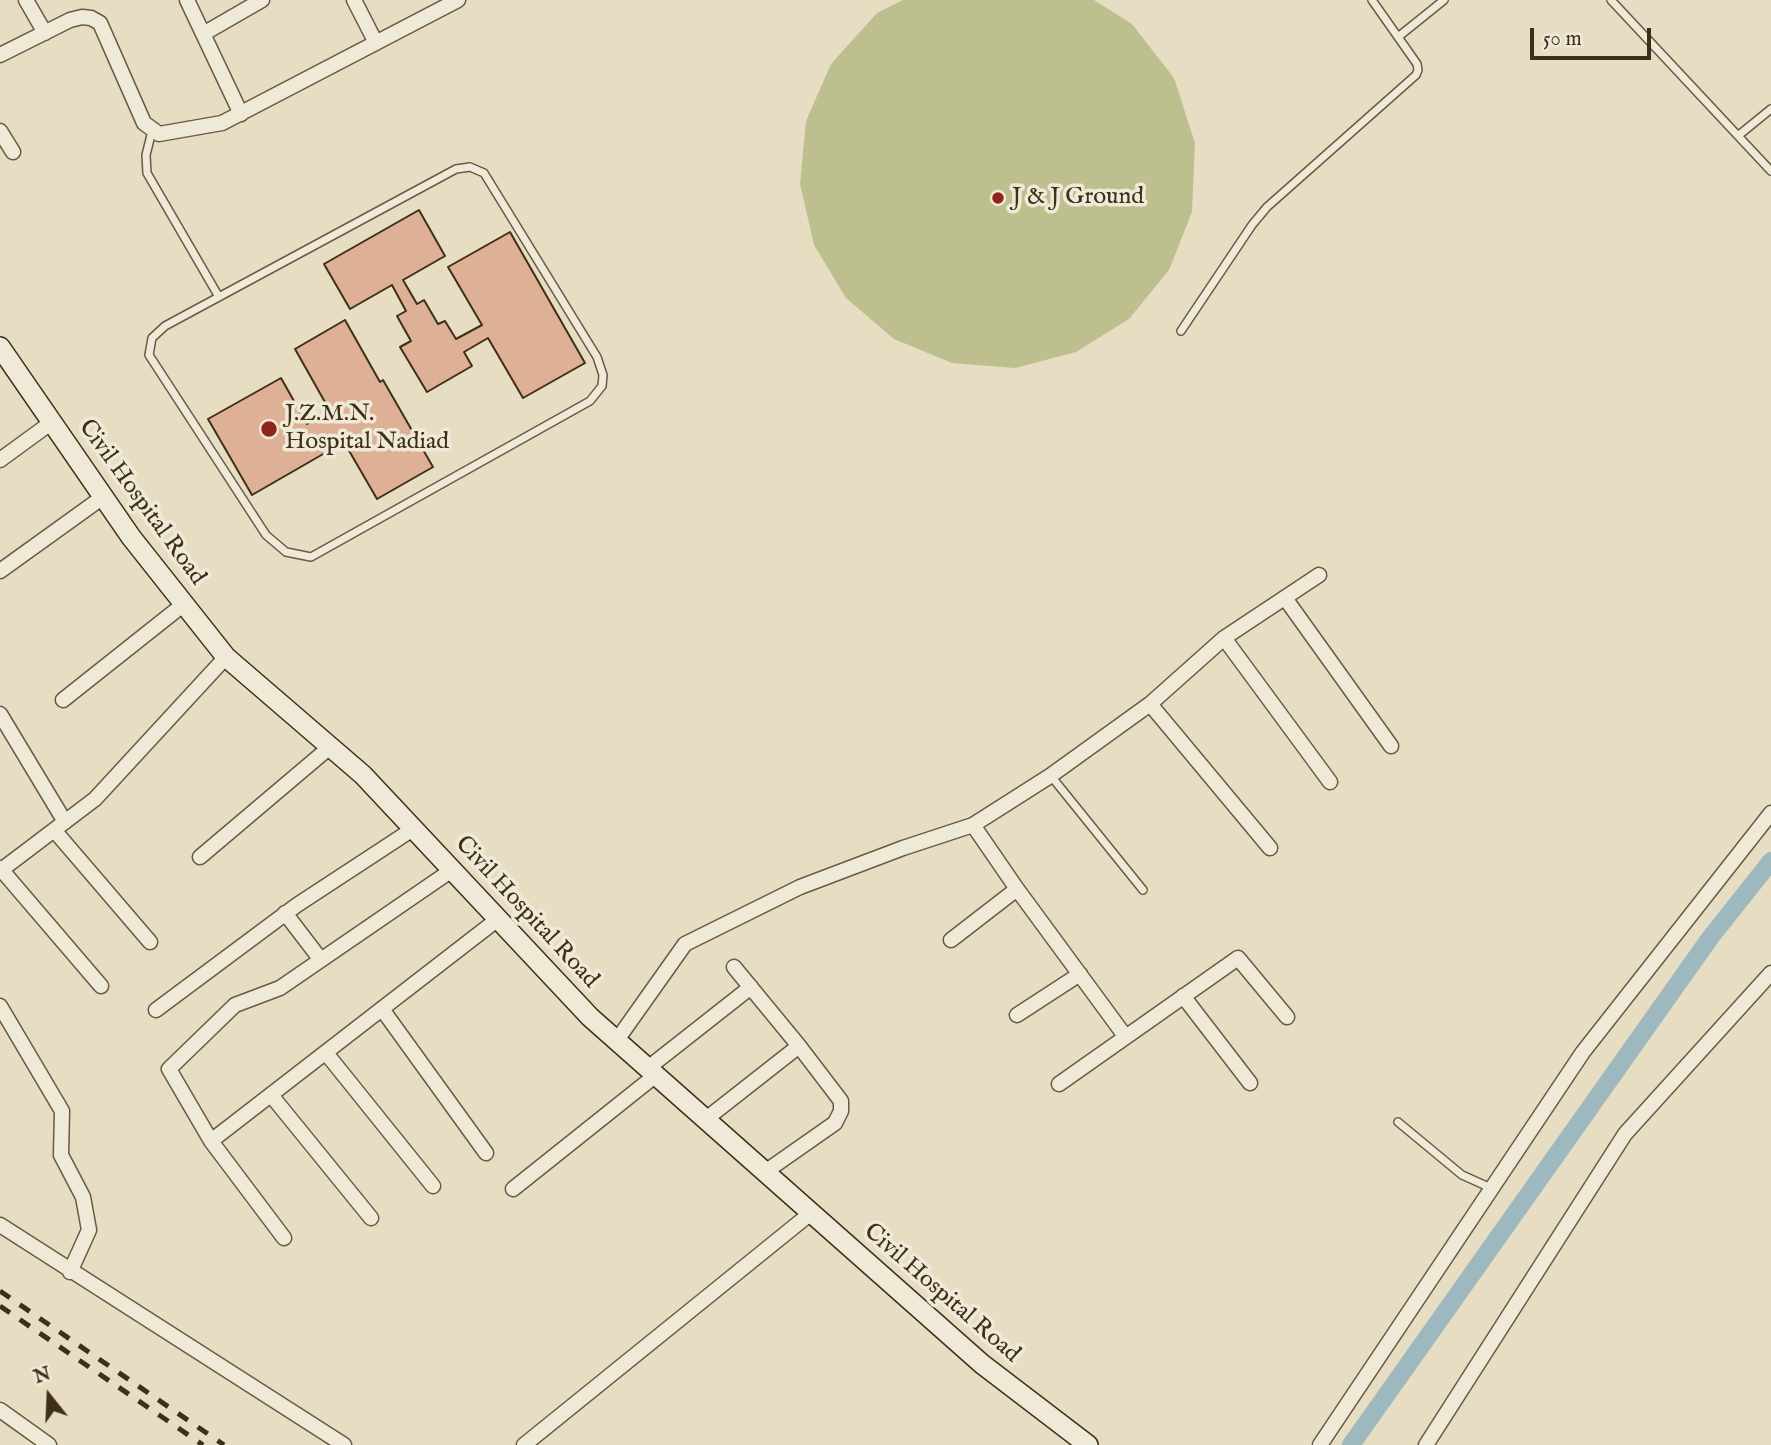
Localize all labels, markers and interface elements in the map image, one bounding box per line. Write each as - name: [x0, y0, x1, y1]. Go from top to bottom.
- scale bar: [1533, 14, 1654, 58]
- text: 50 m: [1543, 26, 1582, 53]
- place label: J & J Ground: [1012, 184, 1144, 212]
- marker: J & J Ground: [990, 190, 1006, 206]
- place label: J.Z.M.N. Hospital Nadiad: [285, 401, 449, 457]
- street label: Civil Hospital Road: [71, 415, 211, 591]
- marker: J.Z.M.N. Hospital Nadiad: [259, 419, 279, 439]
- street label: Civil Hospital Road: [448, 831, 604, 995]
- street label: Civil Hospital Road: [857, 1218, 1025, 1370]
- north arrow: [14, 1361, 84, 1431]
- text: N: [31, 1362, 54, 1390]

